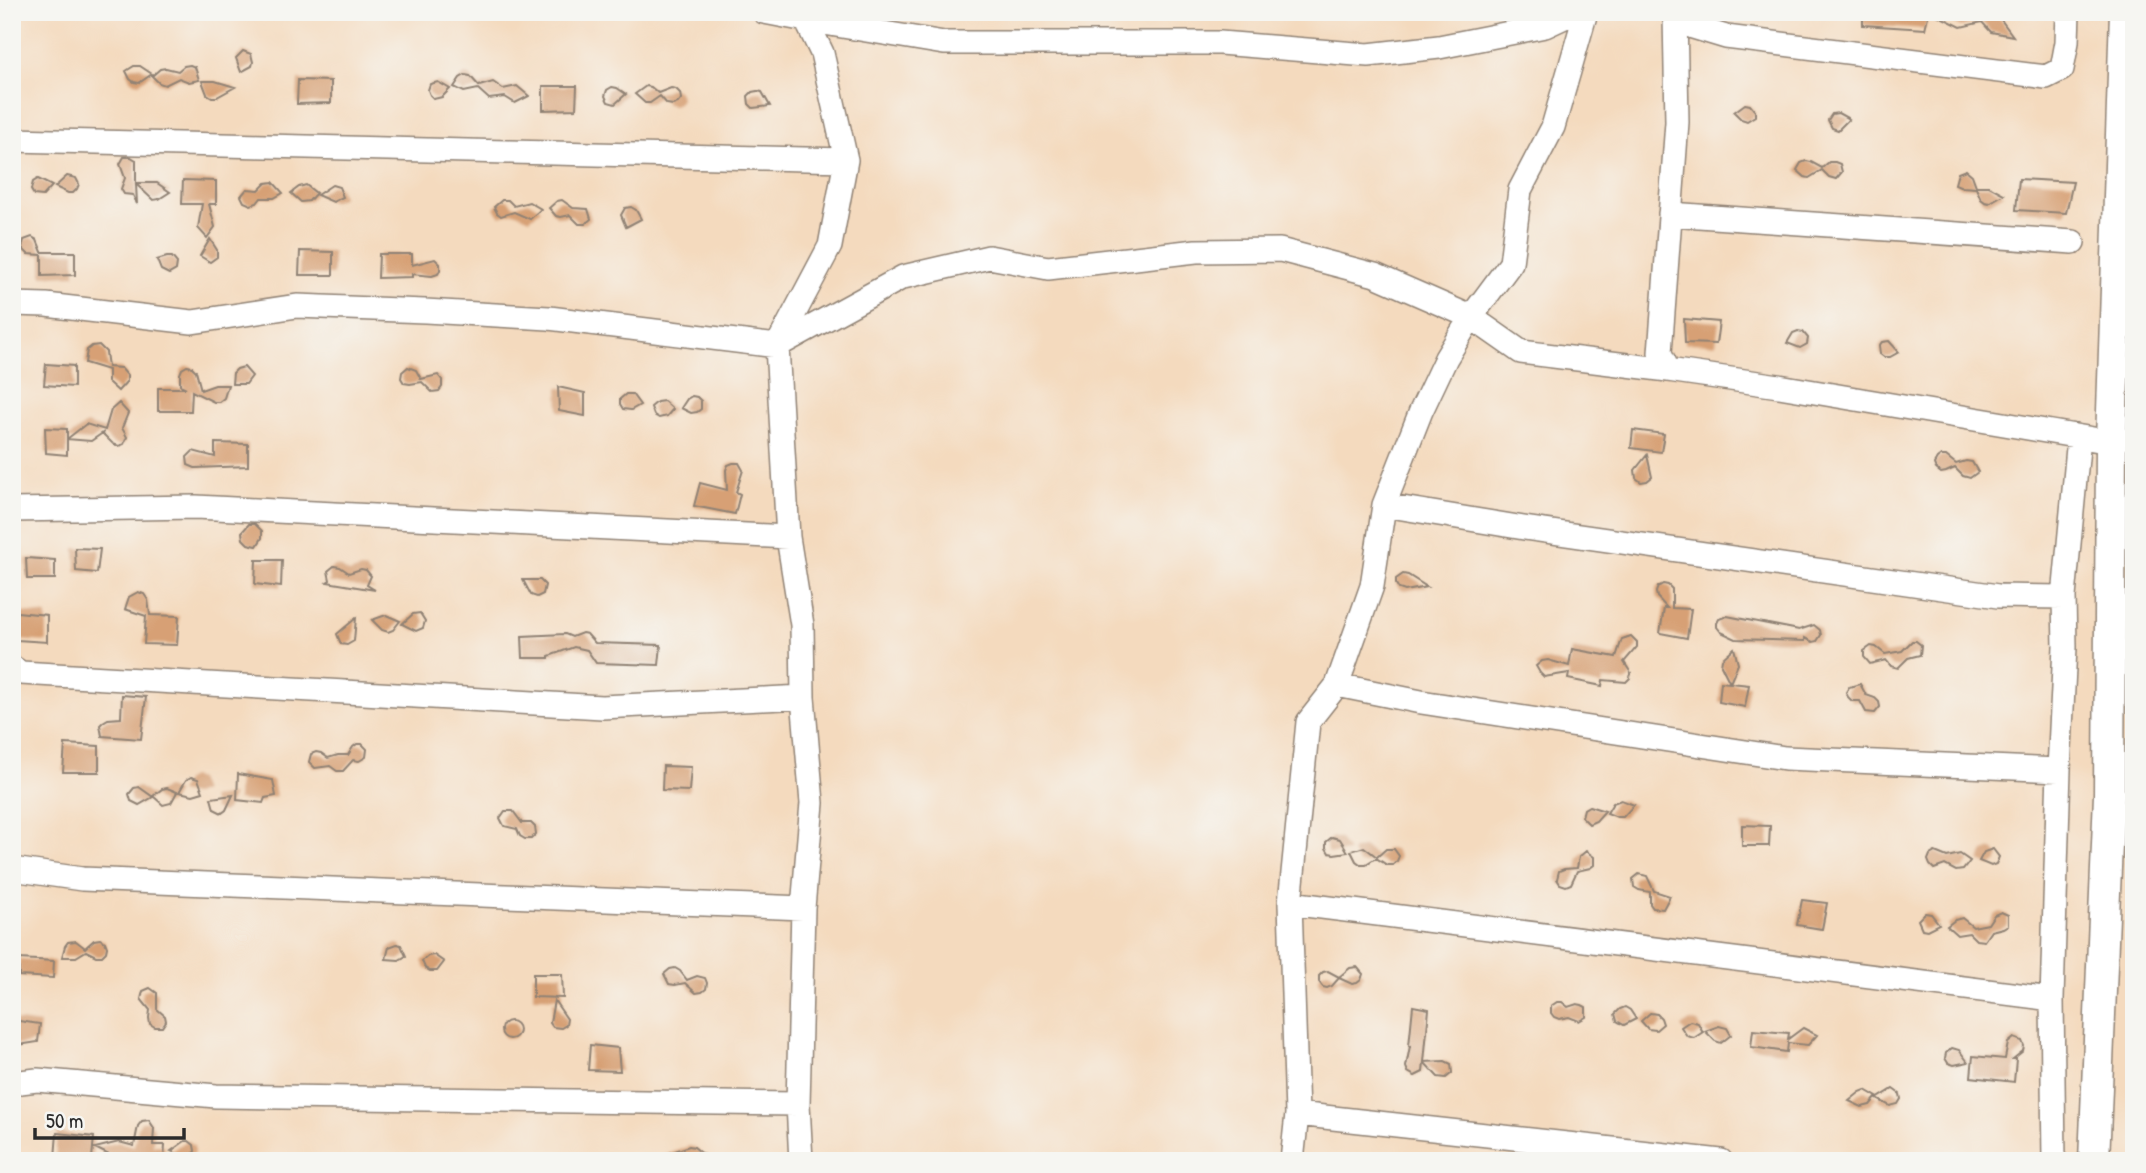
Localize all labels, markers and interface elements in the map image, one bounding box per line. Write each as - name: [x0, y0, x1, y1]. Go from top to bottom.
- scale bar: [35, 1096, 184, 1140]
- text: 50 m: [46, 1106, 83, 1135]

